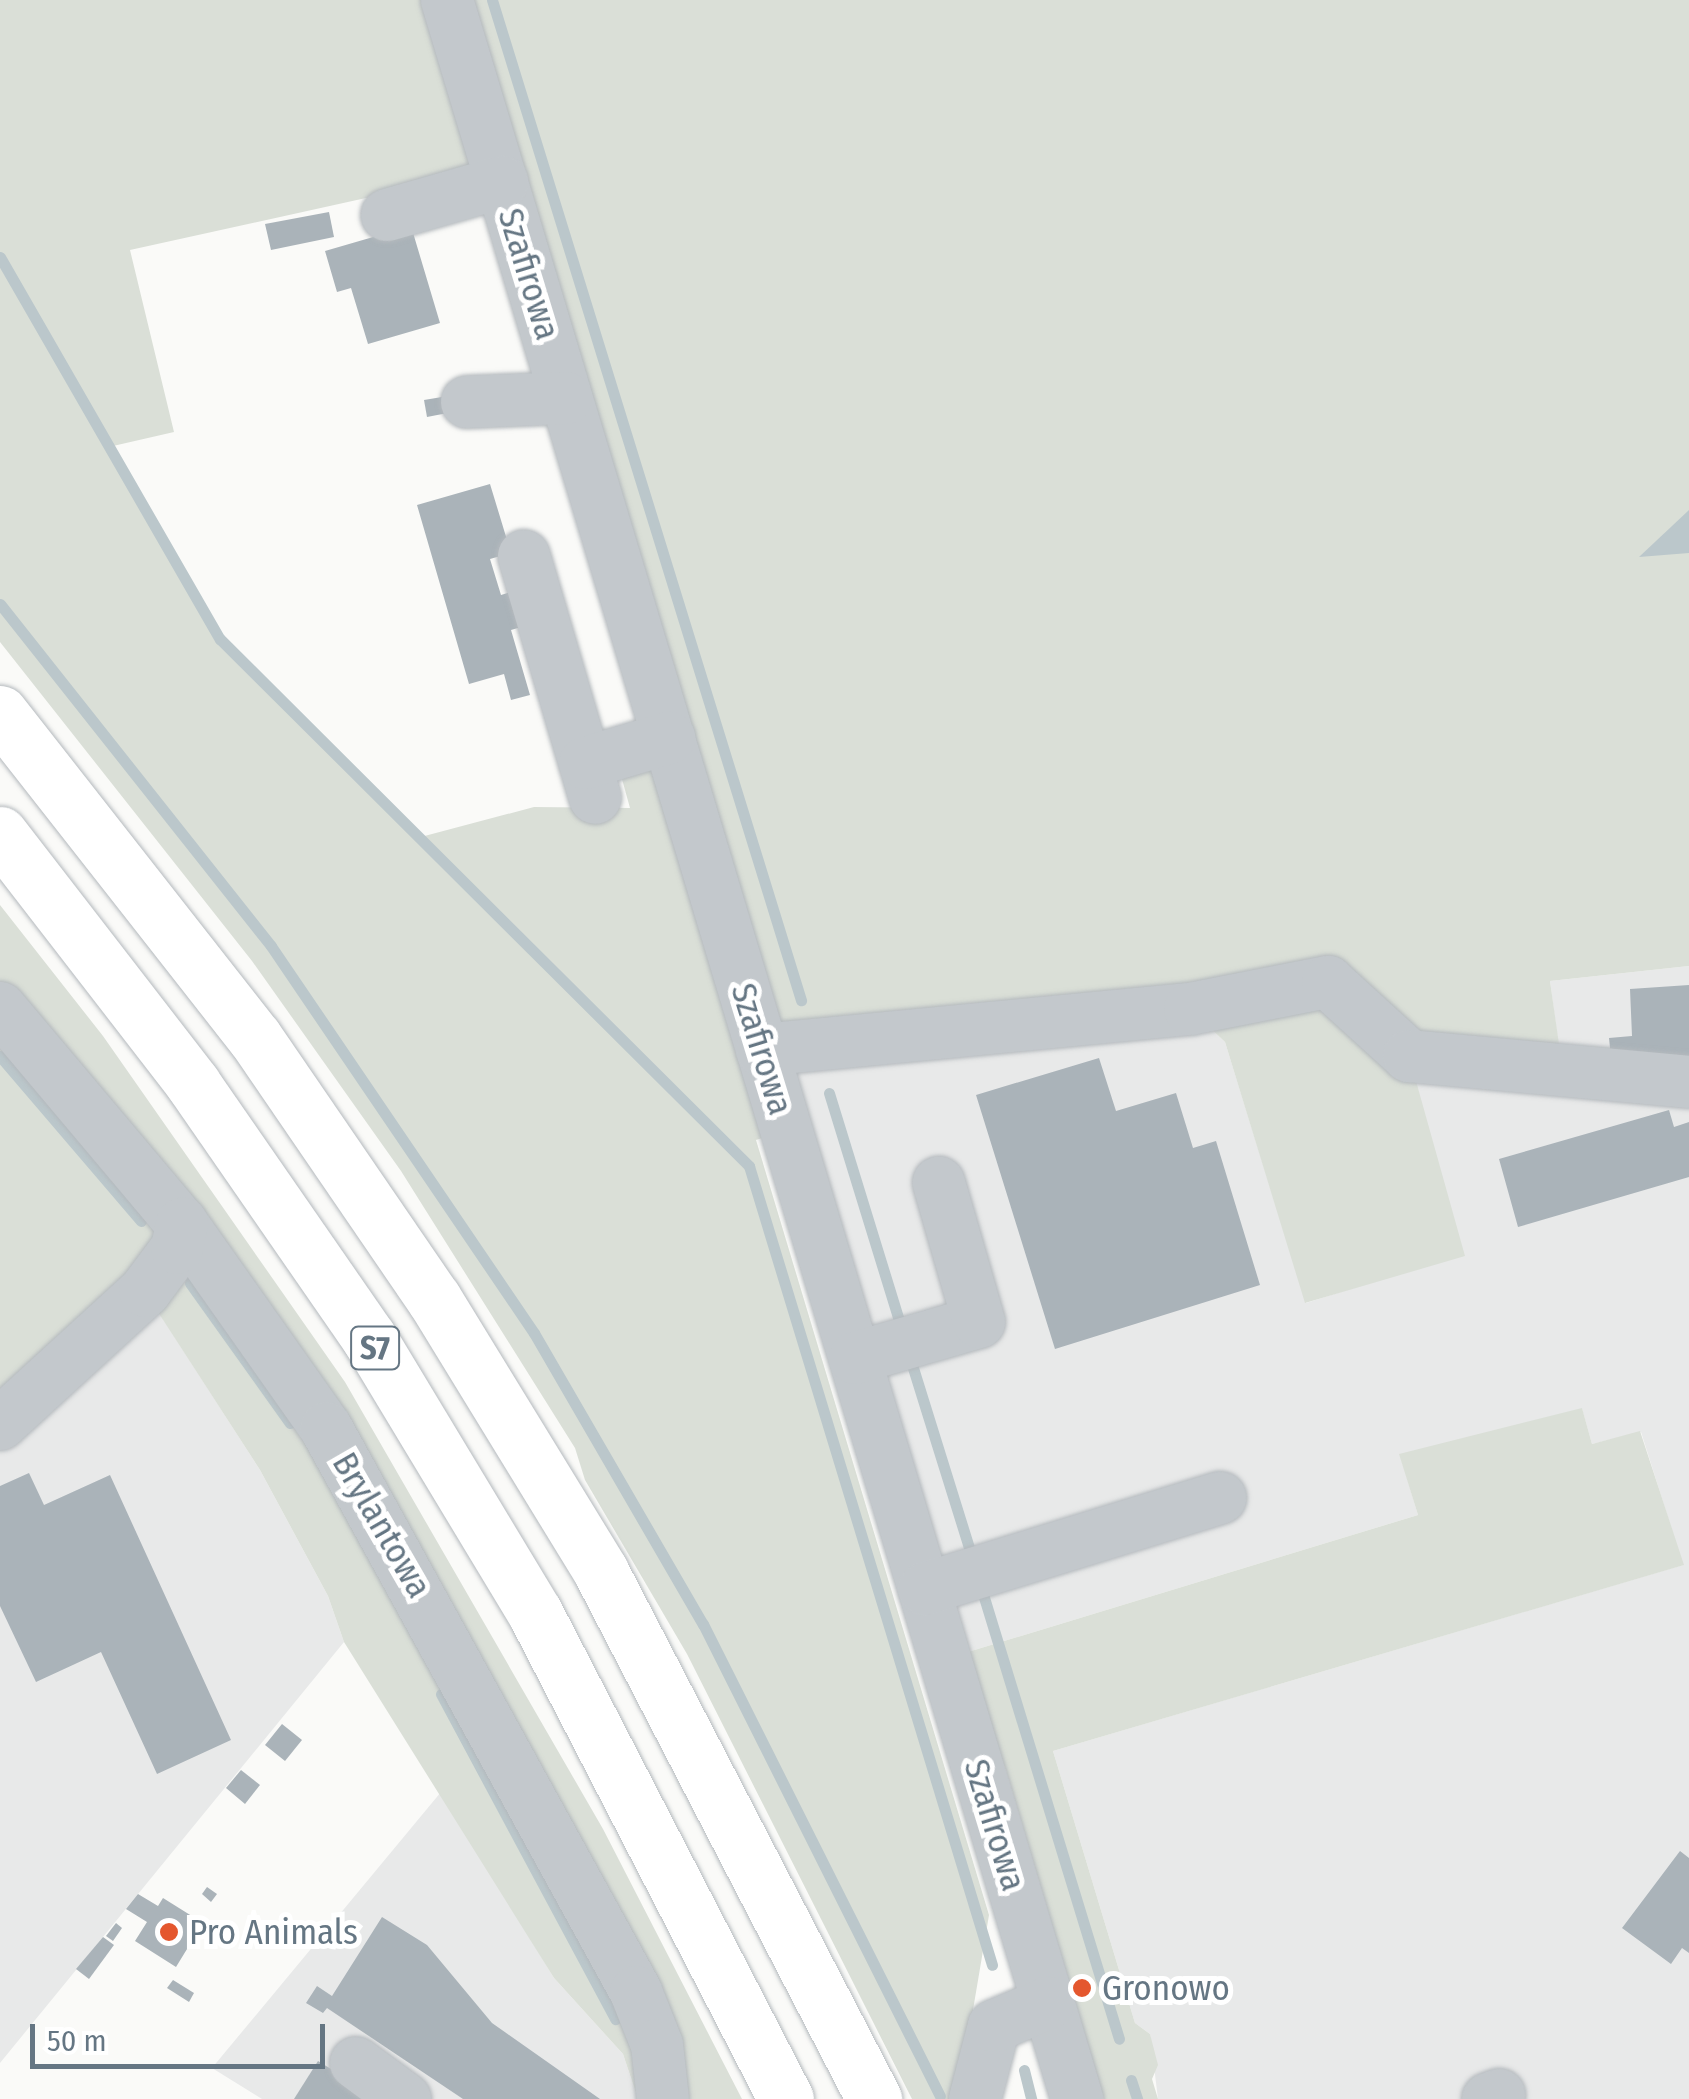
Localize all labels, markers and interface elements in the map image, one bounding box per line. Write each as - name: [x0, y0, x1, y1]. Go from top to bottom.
- street label: Szafirowa: [489, 203, 569, 345]
- street label: Szafirowa: [722, 978, 802, 1120]
- road number: S7: [350, 1321, 400, 1375]
- street label: Brylantowa: [324, 1445, 440, 1605]
- street label: Szafirowa: [955, 1754, 1035, 1896]
- place label: Pro Animals: [189, 1911, 358, 1953]
- marker: Pro Animals: [158, 1921, 180, 1943]
- place label: Gronowo: [1102, 1967, 1230, 2009]
- marker: Gronowo: [1071, 1977, 1093, 1999]
- scale bar: [35, 2004, 330, 2066]
- text: 50 m: [47, 2023, 107, 2059]

